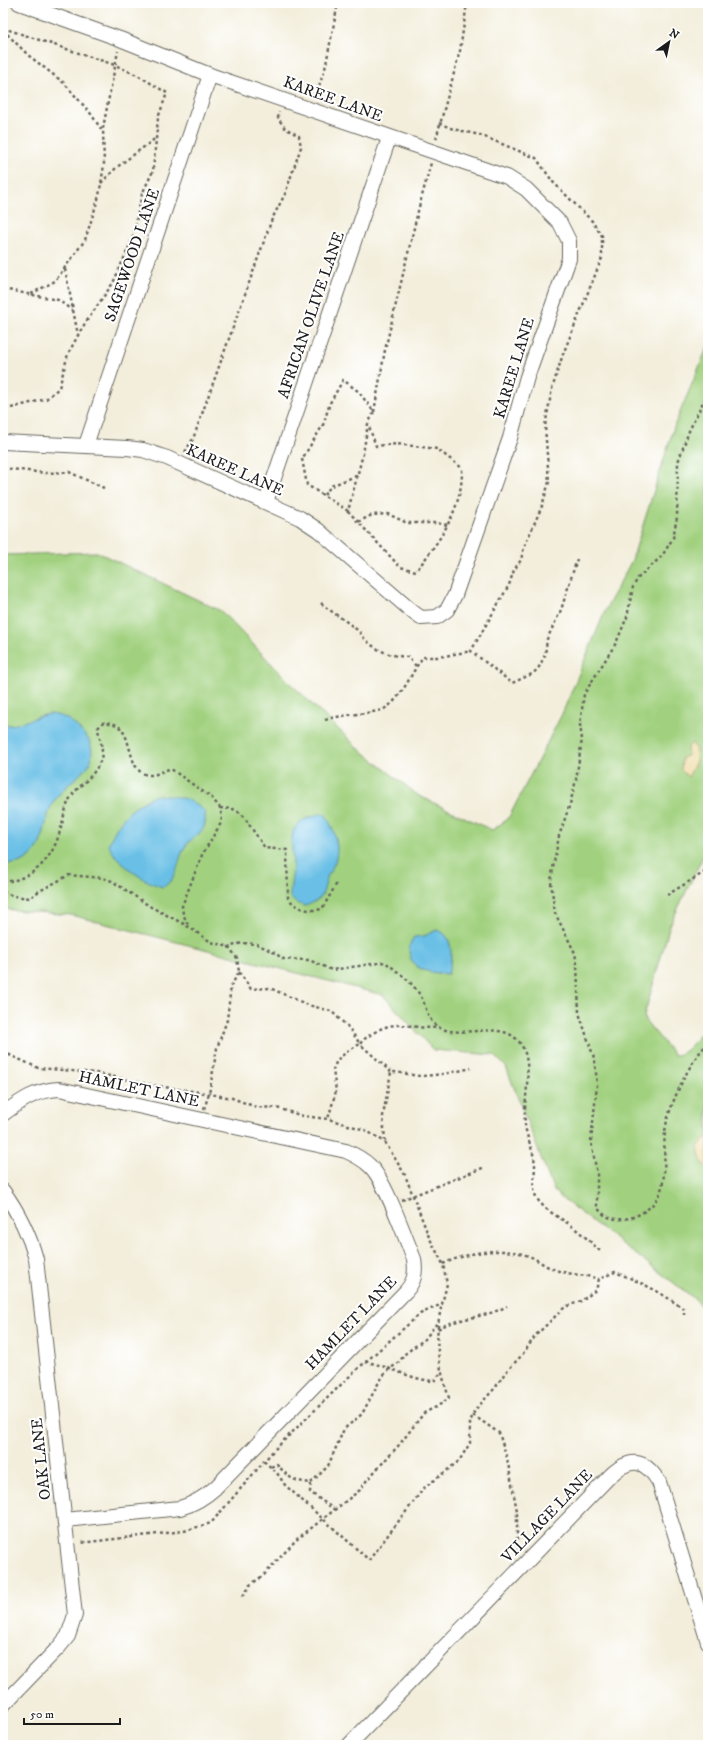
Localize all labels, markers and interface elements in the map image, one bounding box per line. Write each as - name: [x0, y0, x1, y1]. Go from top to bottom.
- north arrow: [649, 22, 689, 62]
- text: N: [666, 26, 682, 43]
- street label: KAREE LANE: [280, 72, 386, 126]
- street label: SAGEWOOD LANE: [100, 186, 164, 324]
- street label: AFRICAN OLIVE LANE: [273, 229, 349, 401]
- street label: KAREE LANE: [489, 315, 539, 421]
- street label: KAREE LANE: [183, 440, 287, 500]
- street label: HAMLET LANE: [77, 1066, 201, 1112]
- street label: HAMLET LANE: [301, 1272, 401, 1374]
- street label: OAK LANE: [27, 1417, 55, 1501]
- street label: VILLAGE LANE: [497, 1465, 597, 1568]
- scale bar: [24, 1700, 120, 1726]
- text: 50 m: [30, 1707, 54, 1722]

